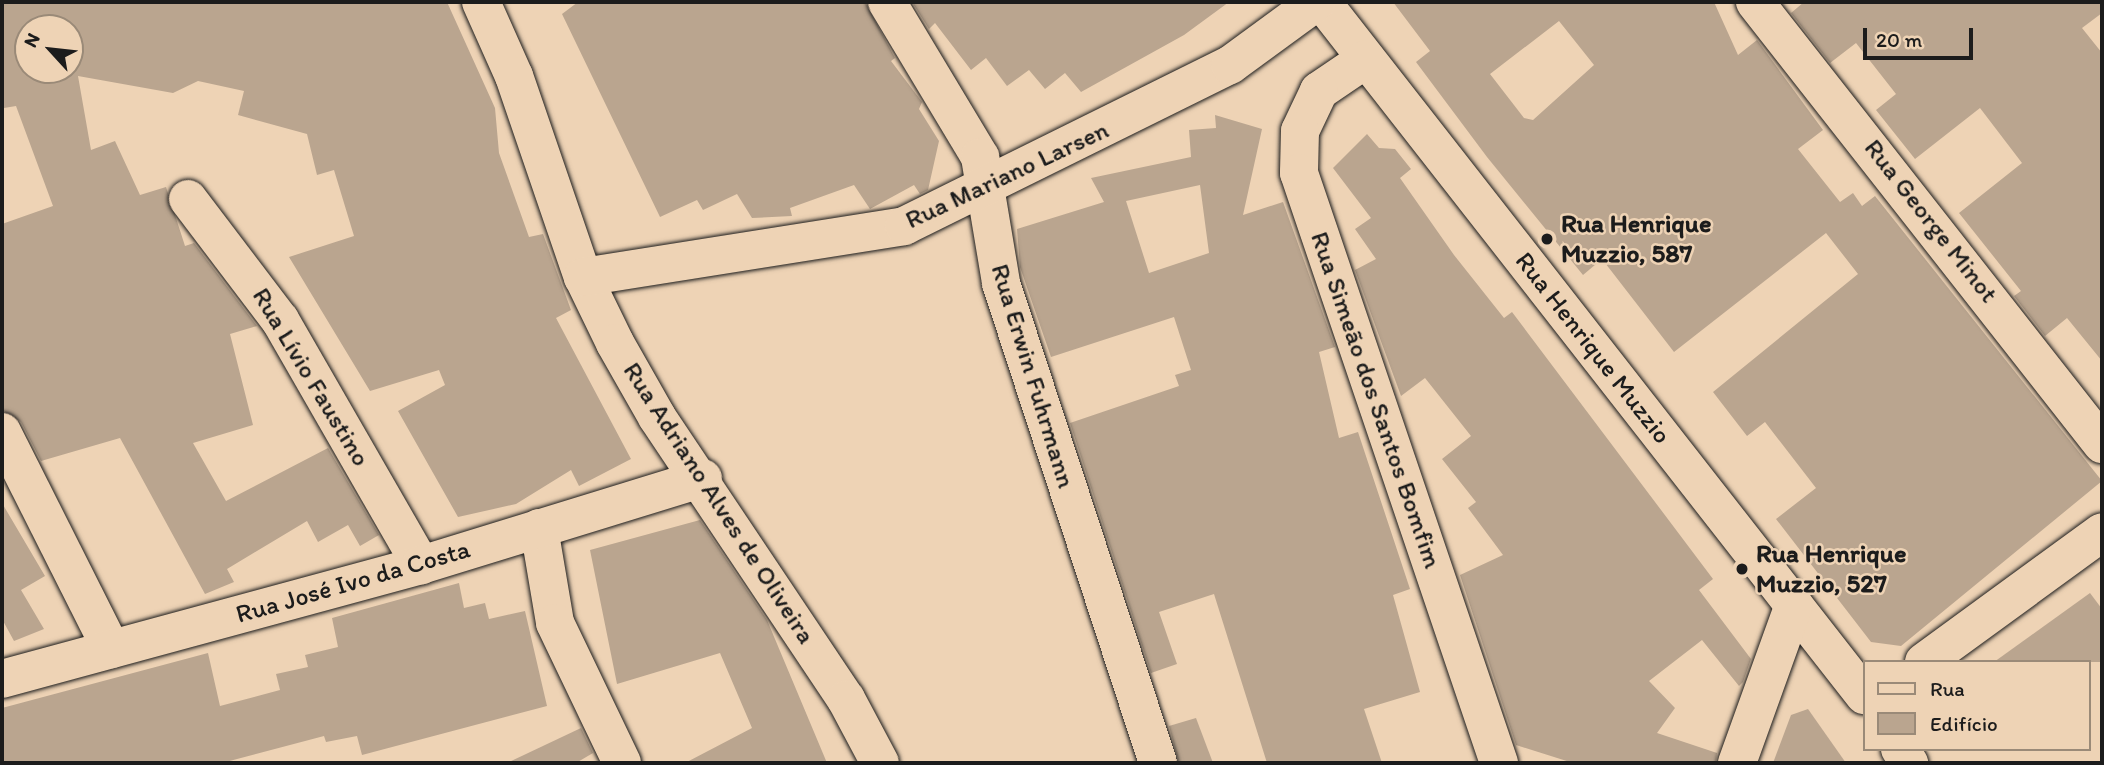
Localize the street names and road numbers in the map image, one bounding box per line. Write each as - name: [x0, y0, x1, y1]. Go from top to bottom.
- street label: Rua Mariano Larsen: [900, 114, 1114, 236]
- street label: Rua George Minot: [1857, 133, 2005, 309]
- street label: Rua Simeão dos Santos Bomfim: [1304, 227, 1448, 573]
- street label: Rua Henrique Muzzio: [1508, 246, 1678, 450]
- street label: Rua Erwin Fuhrmann: [984, 260, 1082, 492]
- street label: Rua Lívio Faustino: [246, 282, 376, 472]
- street label: Rua Adriano Alves de Oliveira: [616, 357, 822, 649]
- street label: Rua José Ivo da Costa: [232, 534, 474, 630]

